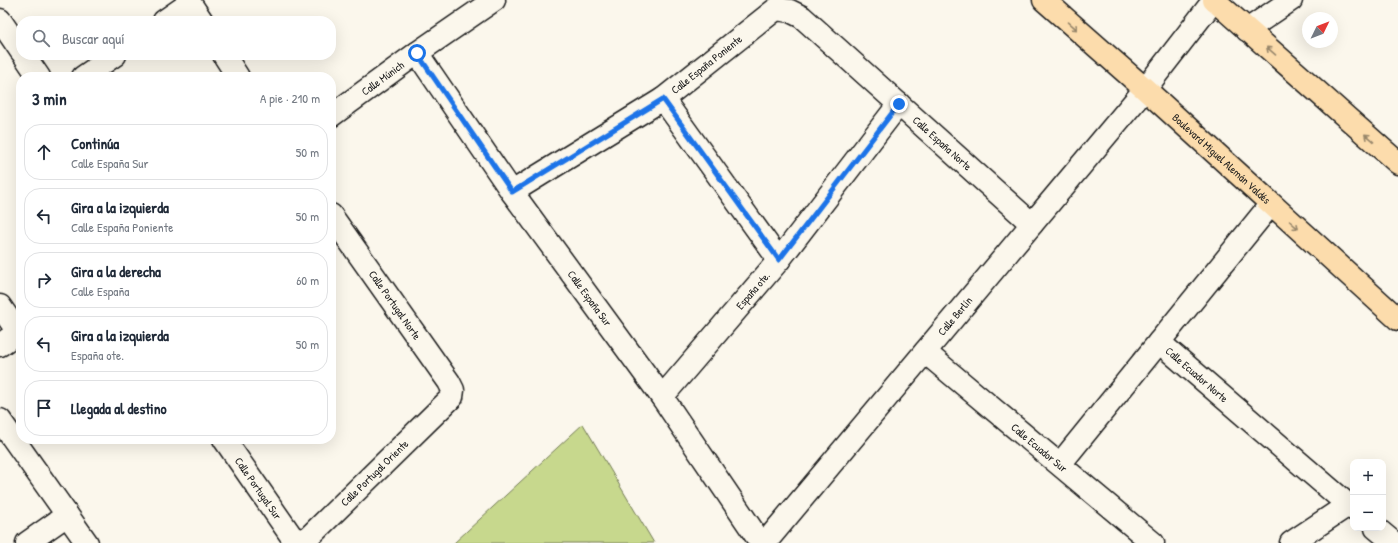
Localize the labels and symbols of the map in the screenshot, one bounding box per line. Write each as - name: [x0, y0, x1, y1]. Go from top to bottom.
- north arrow: [1302, 12, 1338, 48]
- one-way arrow: [1068, 21, 1078, 30]
- street label: Calle España Poniente: [668, 31, 745, 97]
- route start: [408, 44, 426, 62]
- one-way arrow: [1266, 47, 1277, 56]
- street label: Calle Múnich: [359, 58, 407, 98]
- route end: [890, 95, 908, 113]
- street label: Boulevard Miguel Alemán Valdés: [1169, 110, 1274, 207]
- street label: Calle España Norte: [910, 113, 975, 174]
- one-way arrow: [1364, 133, 1374, 142]
- one-way arrow: [1289, 221, 1300, 230]
- street label: Calle Portugal Norte: [366, 268, 424, 343]
- street label: Calle España Sur: [565, 268, 615, 329]
- street label: España ote.: [733, 269, 773, 312]
- street label: Calle Berlín: [935, 294, 975, 338]
- street label: Calle Ecuador Norte: [1163, 344, 1231, 406]
- street label: Calle Ecuador Sur: [1008, 420, 1071, 476]
- street label: Calle Portugal Oriente: [338, 436, 412, 509]
- street label: Calle Portugal Sur: [232, 454, 285, 523]

